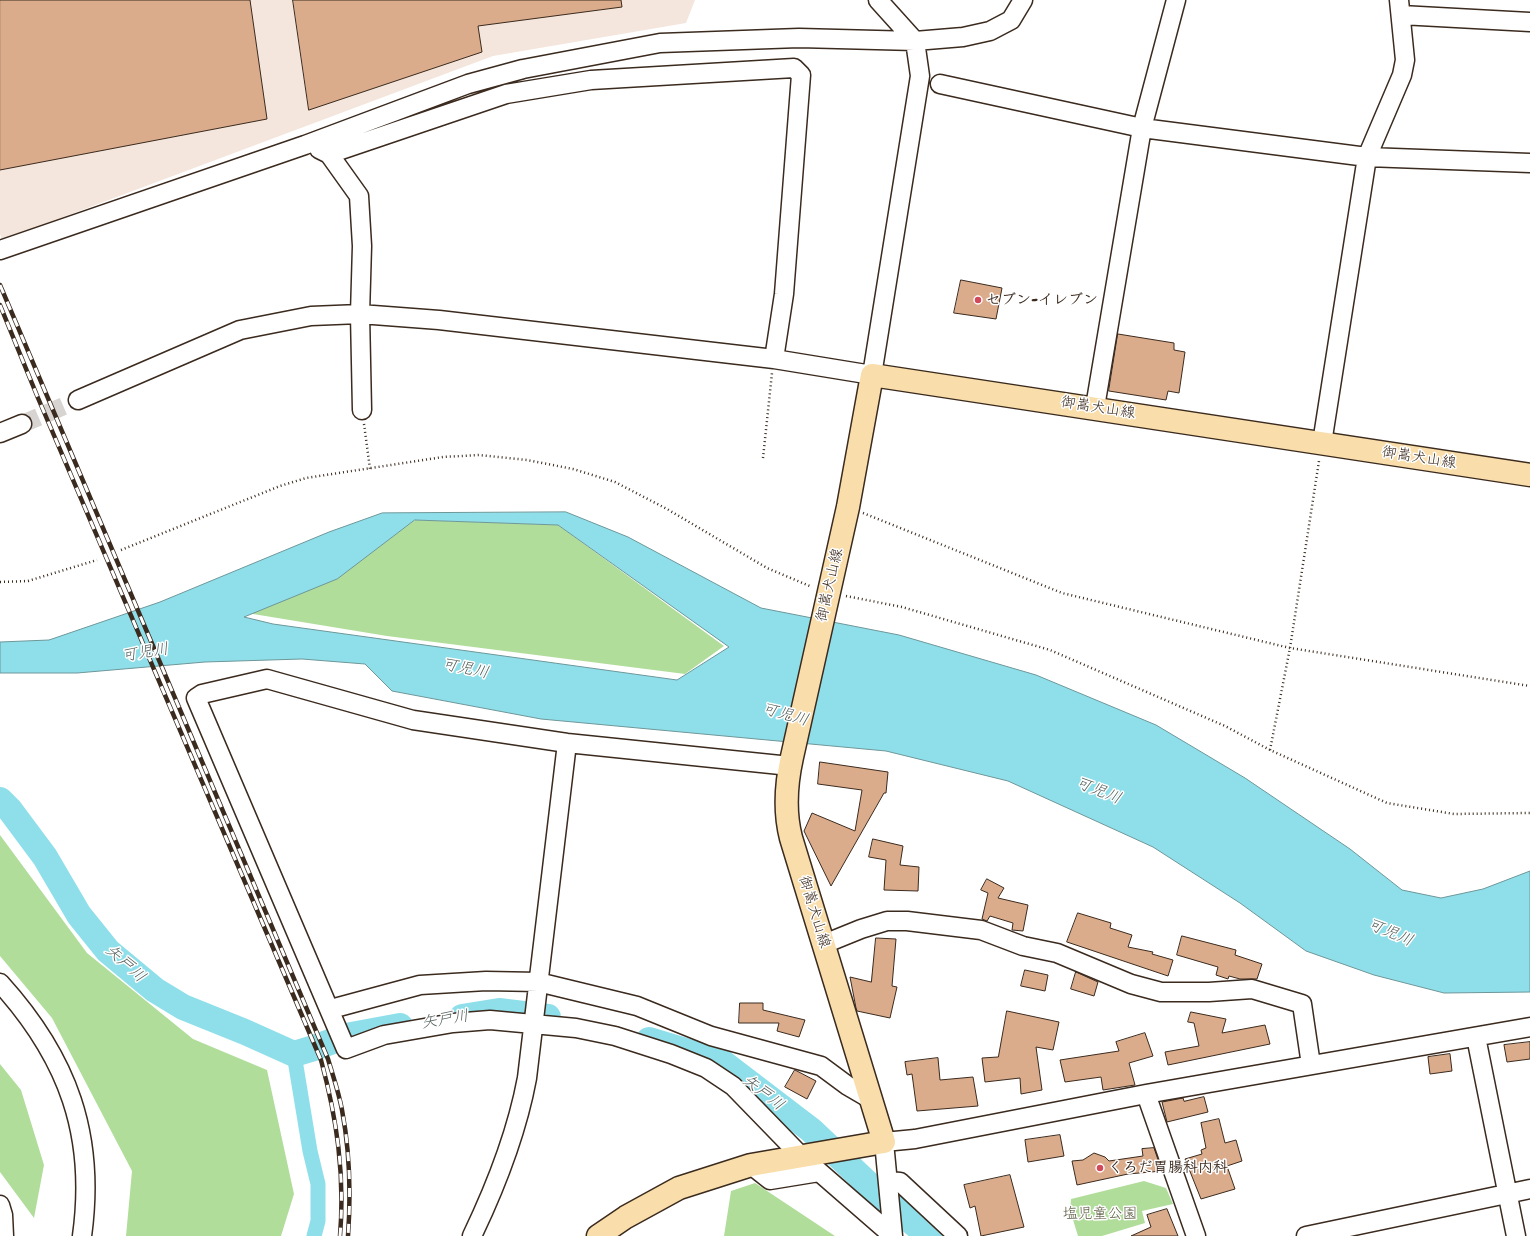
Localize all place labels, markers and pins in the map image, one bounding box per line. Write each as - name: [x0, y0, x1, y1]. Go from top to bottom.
- place label: セブン-イレブン: [986, 291, 1098, 309]
- marker: セブン-イレブン: [973, 295, 983, 305]
- place label: くろだ胃腸科内科: [1108, 1159, 1228, 1177]
- marker: くろだ胃腸科内科: [1095, 1163, 1105, 1173]

